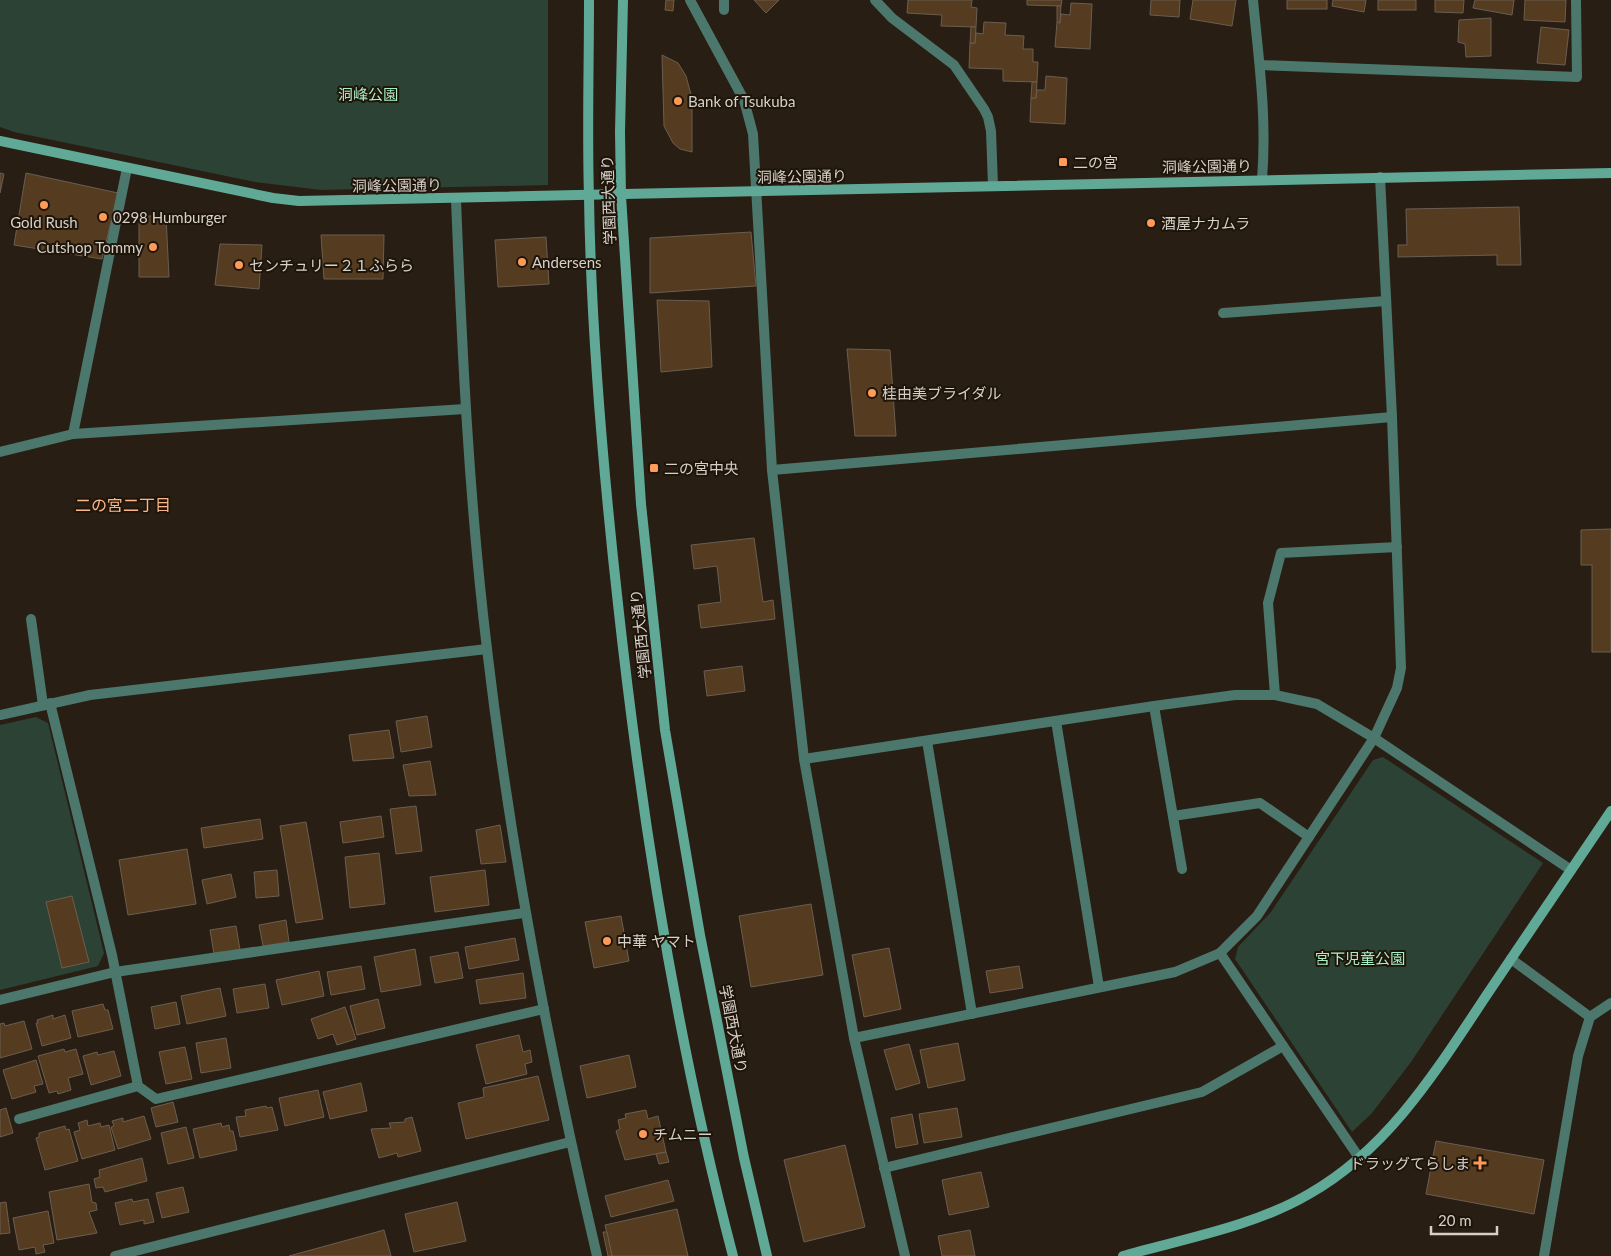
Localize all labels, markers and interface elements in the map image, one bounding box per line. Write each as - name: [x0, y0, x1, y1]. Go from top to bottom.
- park label: 洞峰公園: [338, 85, 398, 103]
- place label: Bank of Tsukuba: [688, 92, 795, 110]
- marker: Bank of Tsukuba: [672, 95, 684, 107]
- place label: 二の宮: [1073, 153, 1118, 171]
- street label: 学園西大通り: [597, 155, 619, 245]
- marker: 二の宮: [1057, 156, 1069, 168]
- street label: 洞峰公園通り: [1162, 156, 1252, 176]
- street label: 洞峰公園通り: [757, 166, 847, 186]
- street label: 洞峰公園通り: [352, 175, 442, 195]
- marker: Gold Rush: [38, 199, 50, 211]
- place label: 0298 Humburger: [113, 208, 227, 226]
- marker: 0298 Humburger: [97, 211, 109, 223]
- place label: Gold Rush: [10, 213, 78, 231]
- place label: 酒屋ナカムラ: [1161, 214, 1250, 232]
- marker: 酒屋ナカムラ: [1145, 217, 1157, 229]
- place label: Cutshop Tommy: [36, 238, 143, 256]
- marker: Cutshop Tommy: [147, 241, 159, 253]
- place label: Andersens: [532, 253, 602, 271]
- place label: センチュリー２１ふらら: [249, 256, 414, 274]
- marker: Andersens: [516, 256, 528, 268]
- marker: センチュリー２１ふらら: [233, 259, 245, 271]
- place label: 桂由美ブライダル: [882, 384, 1001, 402]
- marker: 桂由美ブライダル: [866, 387, 878, 399]
- place label: 二の宮中央: [664, 459, 739, 477]
- marker: 二の宮中央: [648, 462, 660, 474]
- district label: 二の宮二丁目: [75, 495, 171, 514]
- street label: 学園西大通り: [626, 588, 654, 680]
- place label: 中華 ヤマト: [617, 932, 696, 950]
- marker: 中華 ヤマト: [601, 935, 613, 947]
- park label: 宮下児童公園: [1315, 949, 1405, 967]
- street label: 学園西大通り: [717, 983, 751, 1075]
- place label: チムニー: [653, 1125, 713, 1143]
- marker: チムニー: [637, 1128, 649, 1140]
- place label: ドラッグてらしま: [1350, 1154, 1470, 1172]
- marker: ドラッグてらしま: [1474, 1157, 1486, 1169]
- scale bar: [1431, 1204, 1497, 1236]
- text: 20 m: [1438, 1211, 1472, 1229]

